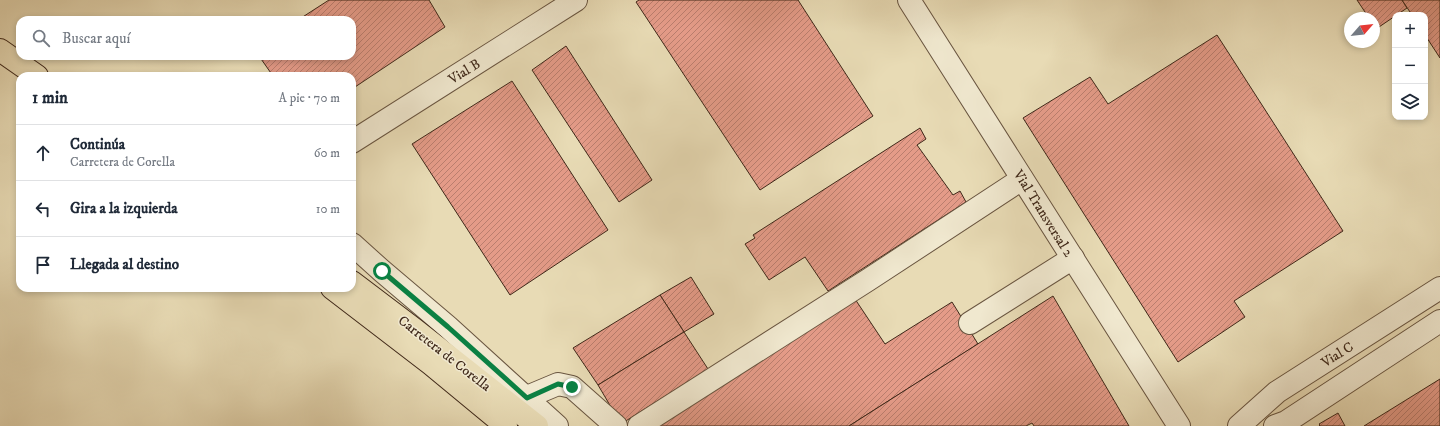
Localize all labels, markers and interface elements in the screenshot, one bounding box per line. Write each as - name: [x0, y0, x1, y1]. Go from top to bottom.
- north arrow: [1344, 12, 1380, 48]
- map controls: [1392, 12, 1428, 120]
- button: +: [1392, 12, 1428, 48]
- search box: [16, 16, 356, 60]
- icon: search: [30, 27, 52, 49]
- text: Buscar aquí: [62, 29, 130, 48]
- button: −: [1392, 48, 1428, 84]
- street label: Vial B: [444, 55, 484, 89]
- button: layers: [1392, 84, 1428, 120]
- text: 1 min: [32, 87, 68, 109]
- text: A pie · 70 m: [279, 90, 340, 106]
- text: Continúa: [70, 135, 125, 154]
- icon: ahead: [32, 142, 54, 164]
- text: 60 m: [314, 145, 340, 161]
- text: Carretera de Corella: [70, 154, 175, 170]
- street label: Vial Transversal 2: [1009, 166, 1077, 261]
- icon: left: [32, 198, 54, 220]
- text: Gira a la izquierda: [70, 199, 178, 218]
- text: 10 m: [316, 201, 340, 217]
- icon: arrive: [32, 254, 54, 276]
- text: Llegada al destino: [70, 255, 179, 274]
- route start: [373, 262, 391, 280]
- street label: Carretera de Corella: [394, 312, 495, 396]
- street label: Vial C: [1317, 338, 1357, 372]
- route end: [563, 378, 581, 396]

